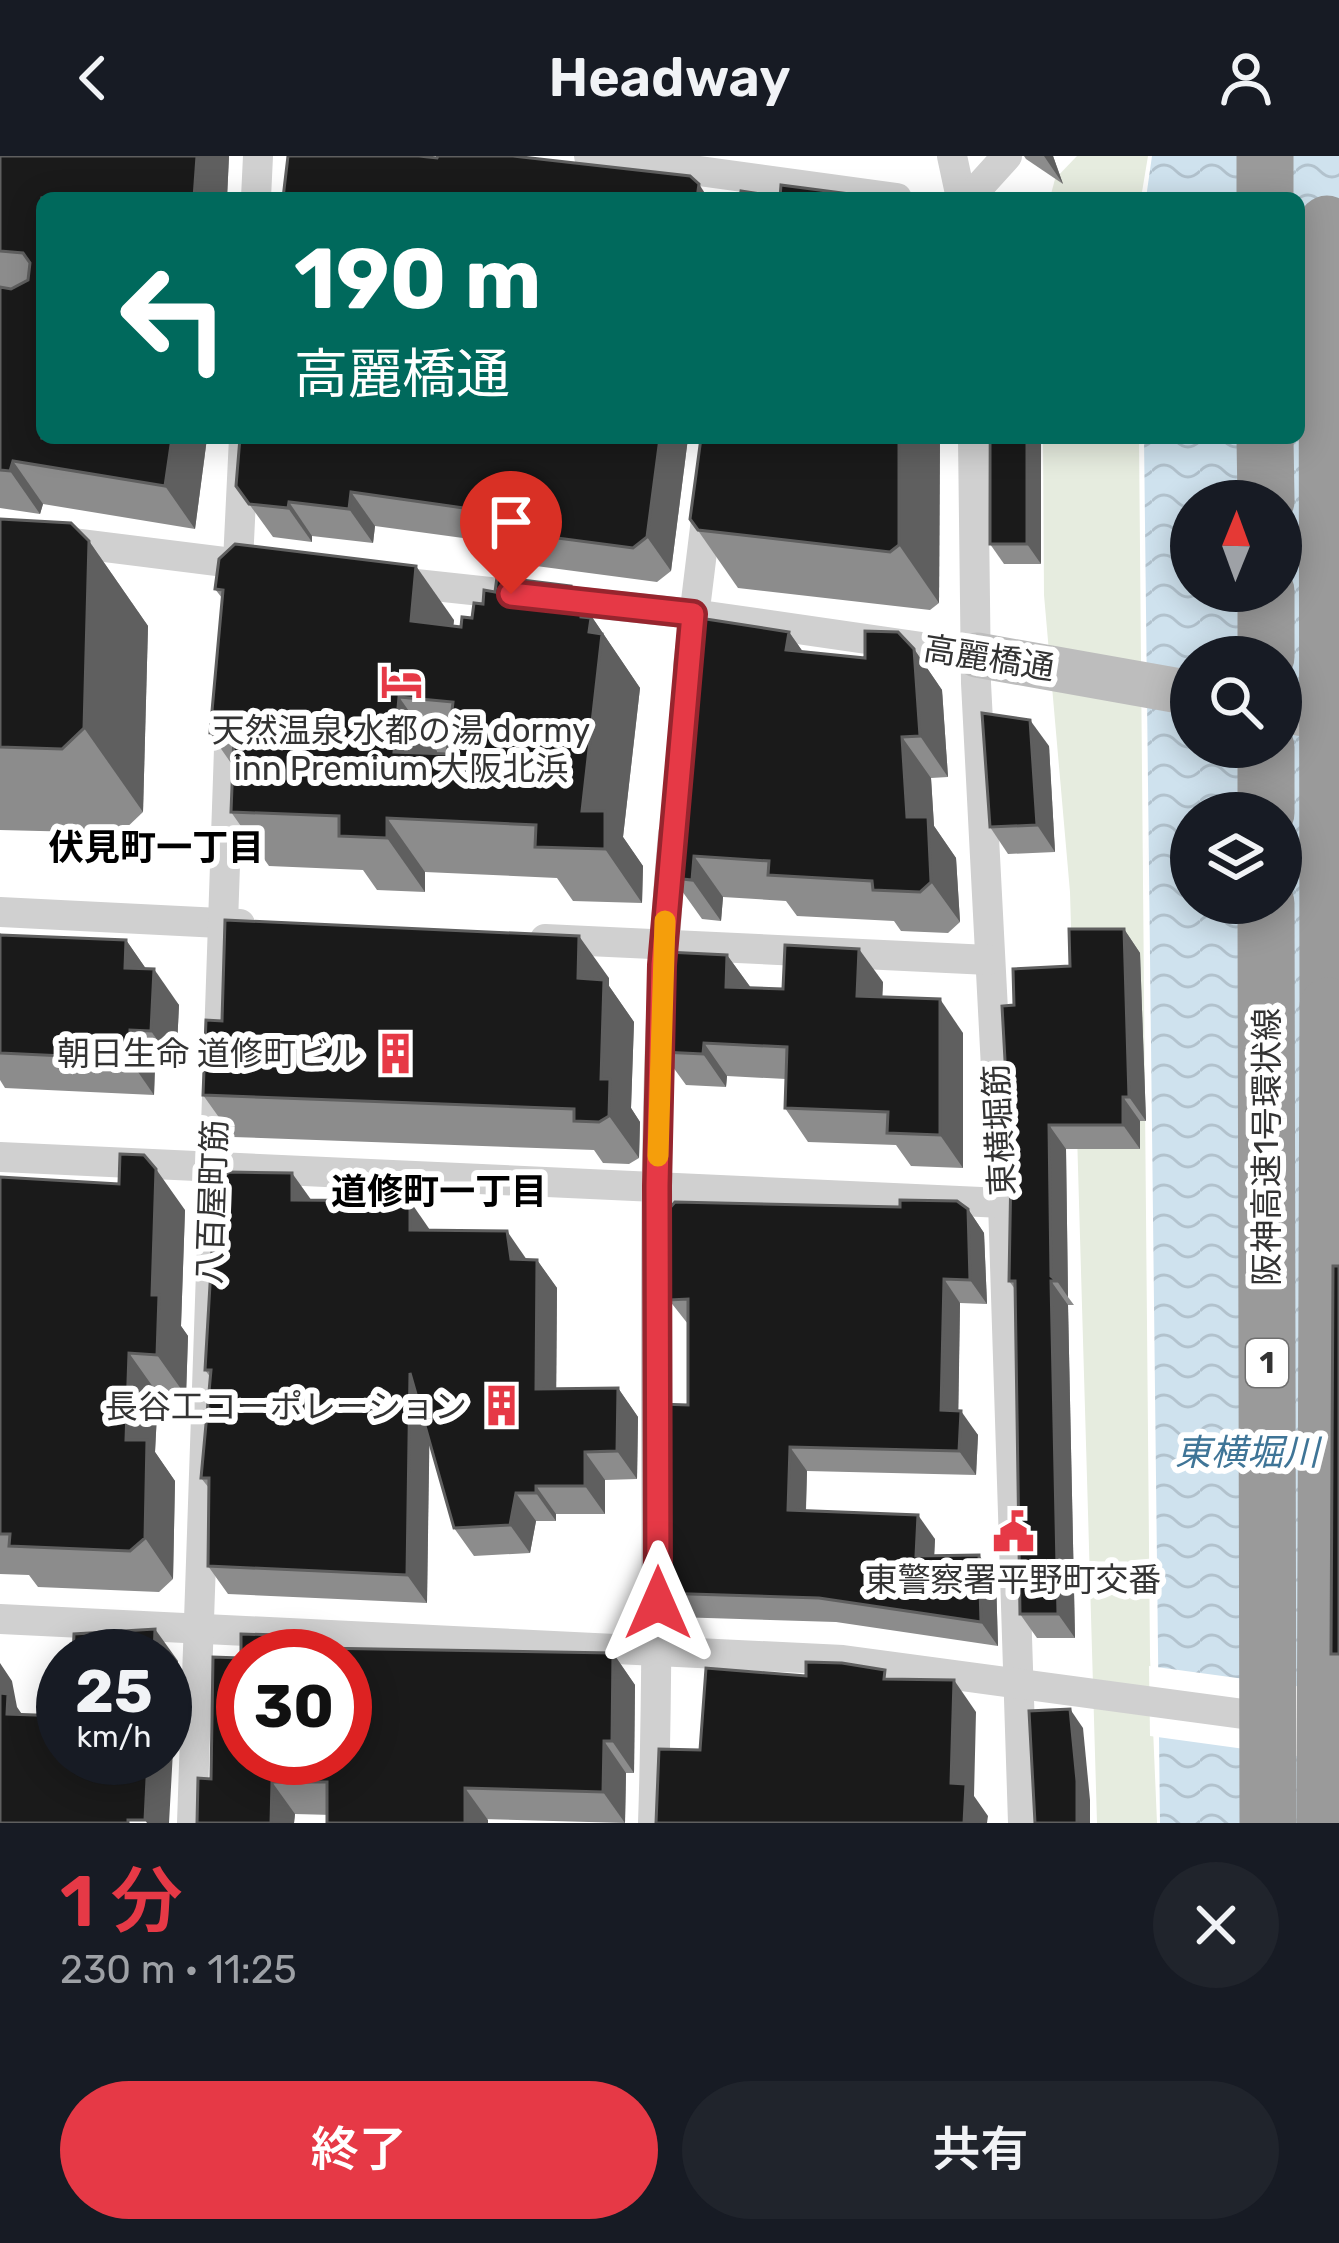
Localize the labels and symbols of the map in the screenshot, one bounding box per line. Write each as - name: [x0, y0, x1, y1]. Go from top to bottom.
- pin: [460, 471, 562, 594]
- north arrow: [1170, 480, 1302, 612]
- street label: 高麗橋通: [921, 628, 1057, 688]
- hotel icon: 天然温泉 水都の湯 dormy inn Premium 大阪北浜: [378, 659, 424, 705]
- place label: 天然温泉 水都の湯 dormy inn Premium 大阪北浜: [212, 711, 590, 788]
- district label: 伏見町一丁目: [48, 826, 264, 869]
- street label: 阪神高速1号環状線: [1247, 1008, 1286, 1286]
- building icon: 朝日生命 道修町ビル: [373, 1030, 419, 1076]
- place label: 朝日生命 道修町ビル: [57, 1034, 362, 1073]
- street label: 東横堀筋: [976, 1063, 1022, 1197]
- street label: 八百屋町筋: [190, 1119, 234, 1285]
- district label: 道修町一丁目: [331, 1170, 547, 1213]
- road number: 1: [1246, 1339, 1288, 1387]
- building icon: 長谷工コーポレーション: [478, 1383, 524, 1429]
- place label: 長谷工コーポレーション: [105, 1387, 467, 1426]
- water label: 東横堀川: [1175, 1431, 1323, 1474]
- public building icon: 東警察署平野町交番: [990, 1508, 1036, 1554]
- position arrow: [595, 1540, 721, 1666]
- place label: 東警察署平野町交番: [865, 1560, 1162, 1599]
- speed limit sign: 30: [216, 1629, 372, 1785]

